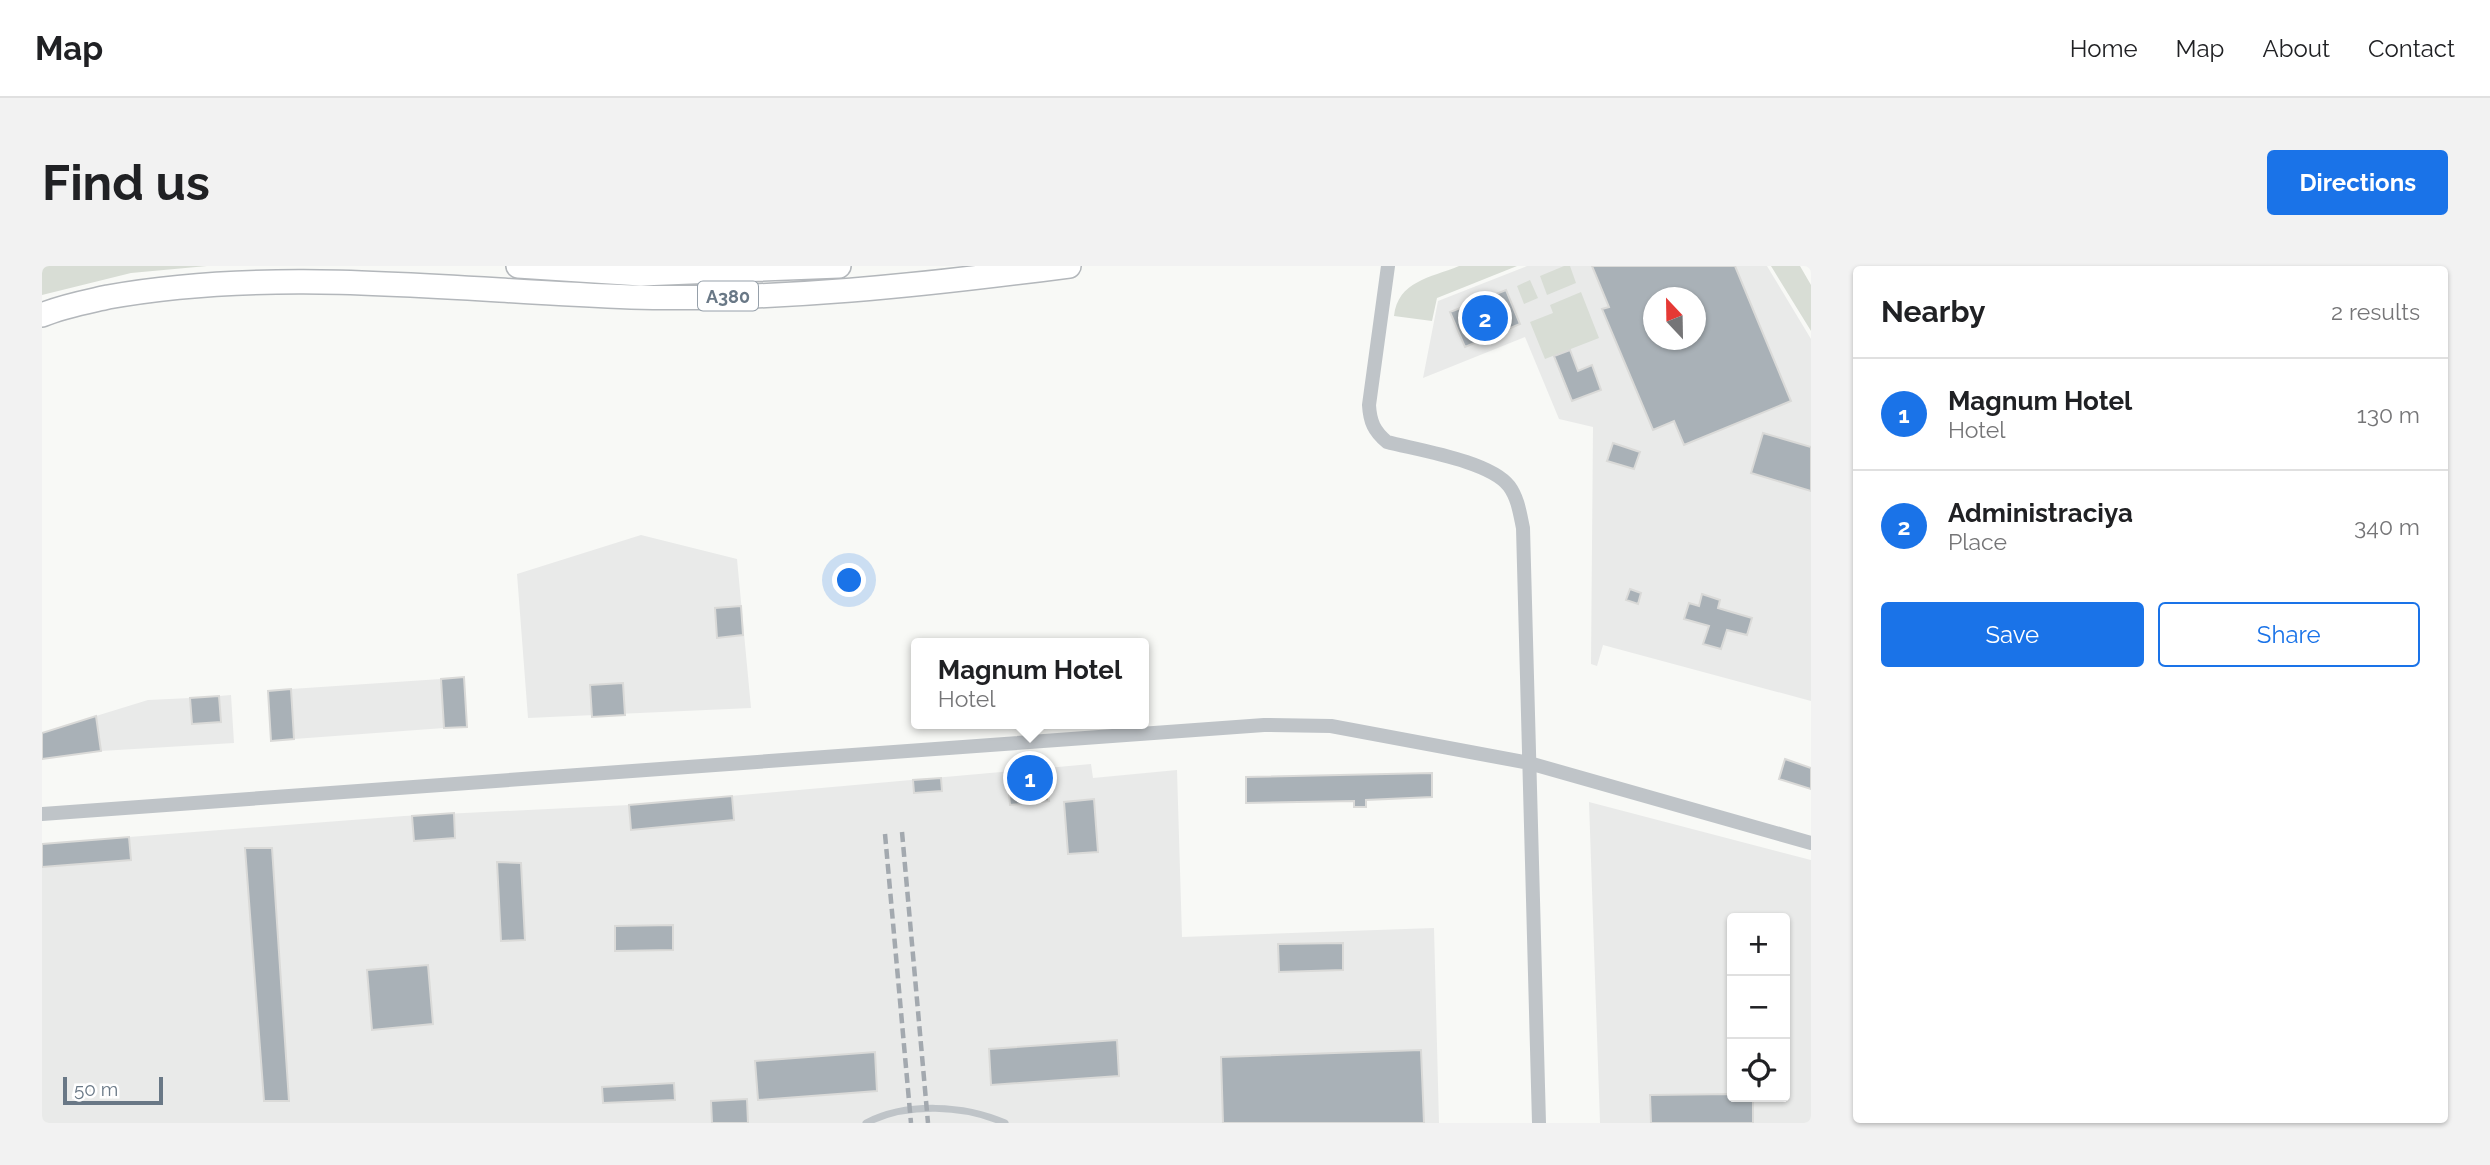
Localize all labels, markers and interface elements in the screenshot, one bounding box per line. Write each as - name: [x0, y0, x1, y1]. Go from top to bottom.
- text: Map: [35, 29, 103, 68]
- text: Home: [2070, 34, 2138, 63]
- text: Map: [2176, 34, 2224, 63]
- text: About: [2262, 34, 2330, 63]
- text: Contact: [2368, 34, 2455, 63]
- button: Directions: [2267, 150, 2448, 215]
- text: Find us: [42, 154, 210, 211]
- road number: A380: [698, 281, 758, 310]
- north arrow: [1643, 287, 1706, 350]
- pin: 2: [1462, 292, 1508, 344]
- text: Nearby: [1881, 294, 1985, 329]
- text: 2 results: [2331, 298, 2420, 325]
- text: Magnum Hotel: [1948, 386, 2132, 416]
- text: 1: [1898, 401, 1910, 428]
- text: 130 m: [2357, 401, 2420, 428]
- text: Hotel: [1948, 416, 2006, 443]
- text: Administraciya: [1948, 498, 2133, 528]
- text: 2: [1898, 513, 1910, 540]
- text: 340 m: [2354, 513, 2420, 540]
- text: Place: [1948, 528, 2007, 555]
- your location: [832, 563, 866, 597]
- button: Save: [1881, 602, 2144, 667]
- button: Share: [2158, 602, 2420, 667]
- popup: [911, 638, 1149, 729]
- text: Magnum Hotel: [938, 655, 1122, 685]
- text: Hotel: [938, 685, 995, 712]
- pin: 1: [1007, 752, 1053, 804]
- map controls: [1727, 913, 1790, 1102]
- button: +: [1727, 913, 1790, 976]
- button: −: [1727, 976, 1790, 1039]
- button: locate: [1727, 1039, 1790, 1102]
- scale bar: [63, 1074, 163, 1106]
- text: 50 m: [74, 1078, 118, 1100]

